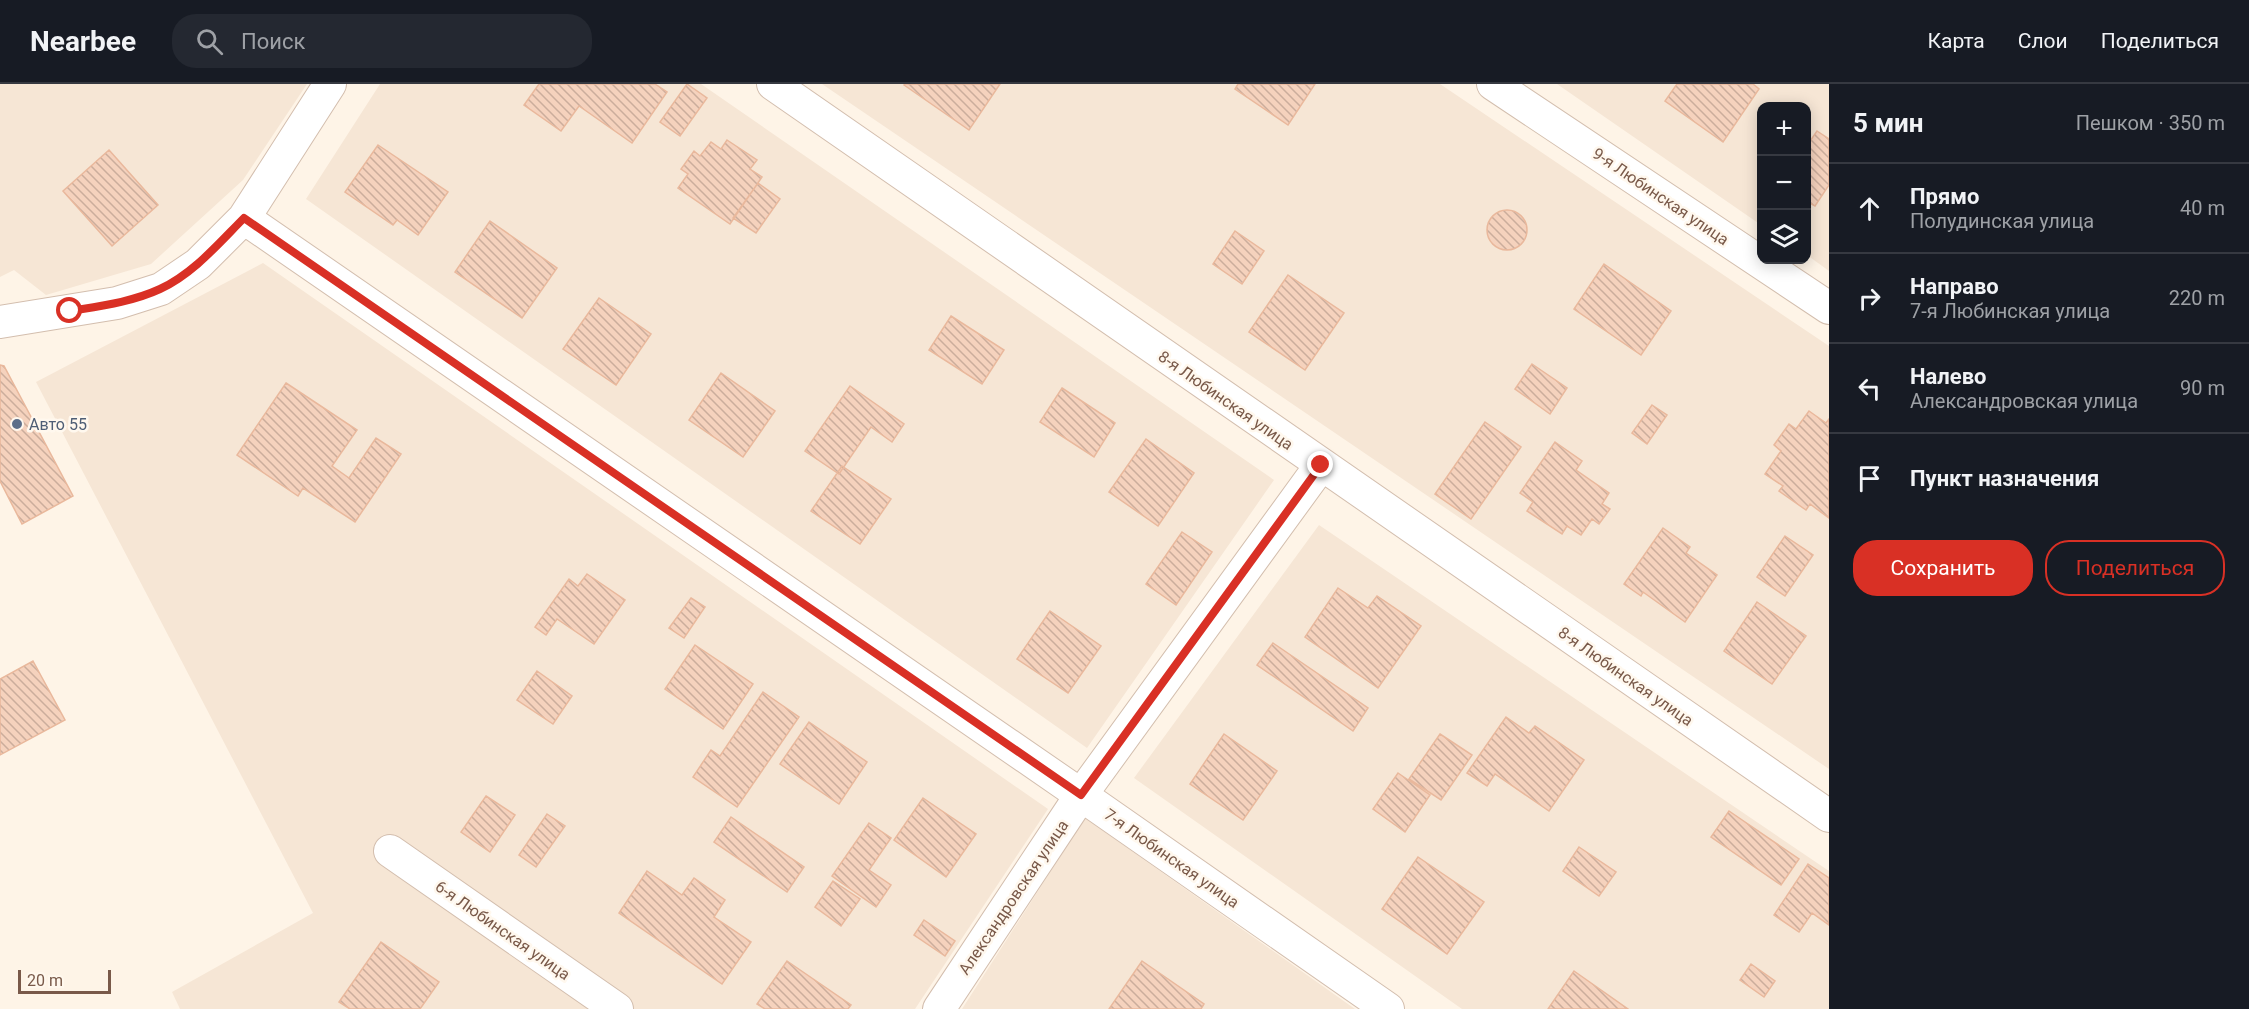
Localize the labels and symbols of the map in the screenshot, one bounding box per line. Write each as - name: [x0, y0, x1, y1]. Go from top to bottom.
- street label: 9-я Любинская улица: [1589, 144, 1732, 249]
- route start: [56, 297, 82, 323]
- street label: 8-я Любинская улица: [1155, 347, 1297, 454]
- place label: Авто 55: [29, 415, 87, 434]
- marker: Авто 55: [10, 417, 24, 431]
- route end: [1307, 451, 1333, 477]
- street label: 8-я Любинская улица: [1555, 623, 1697, 730]
- street label: 7-я Любинская улица: [1101, 805, 1243, 912]
- street label: Александровская улица: [955, 816, 1072, 978]
- street label: 6-я Любинская улица: [432, 877, 574, 984]
- scale bar: [18, 967, 111, 994]

